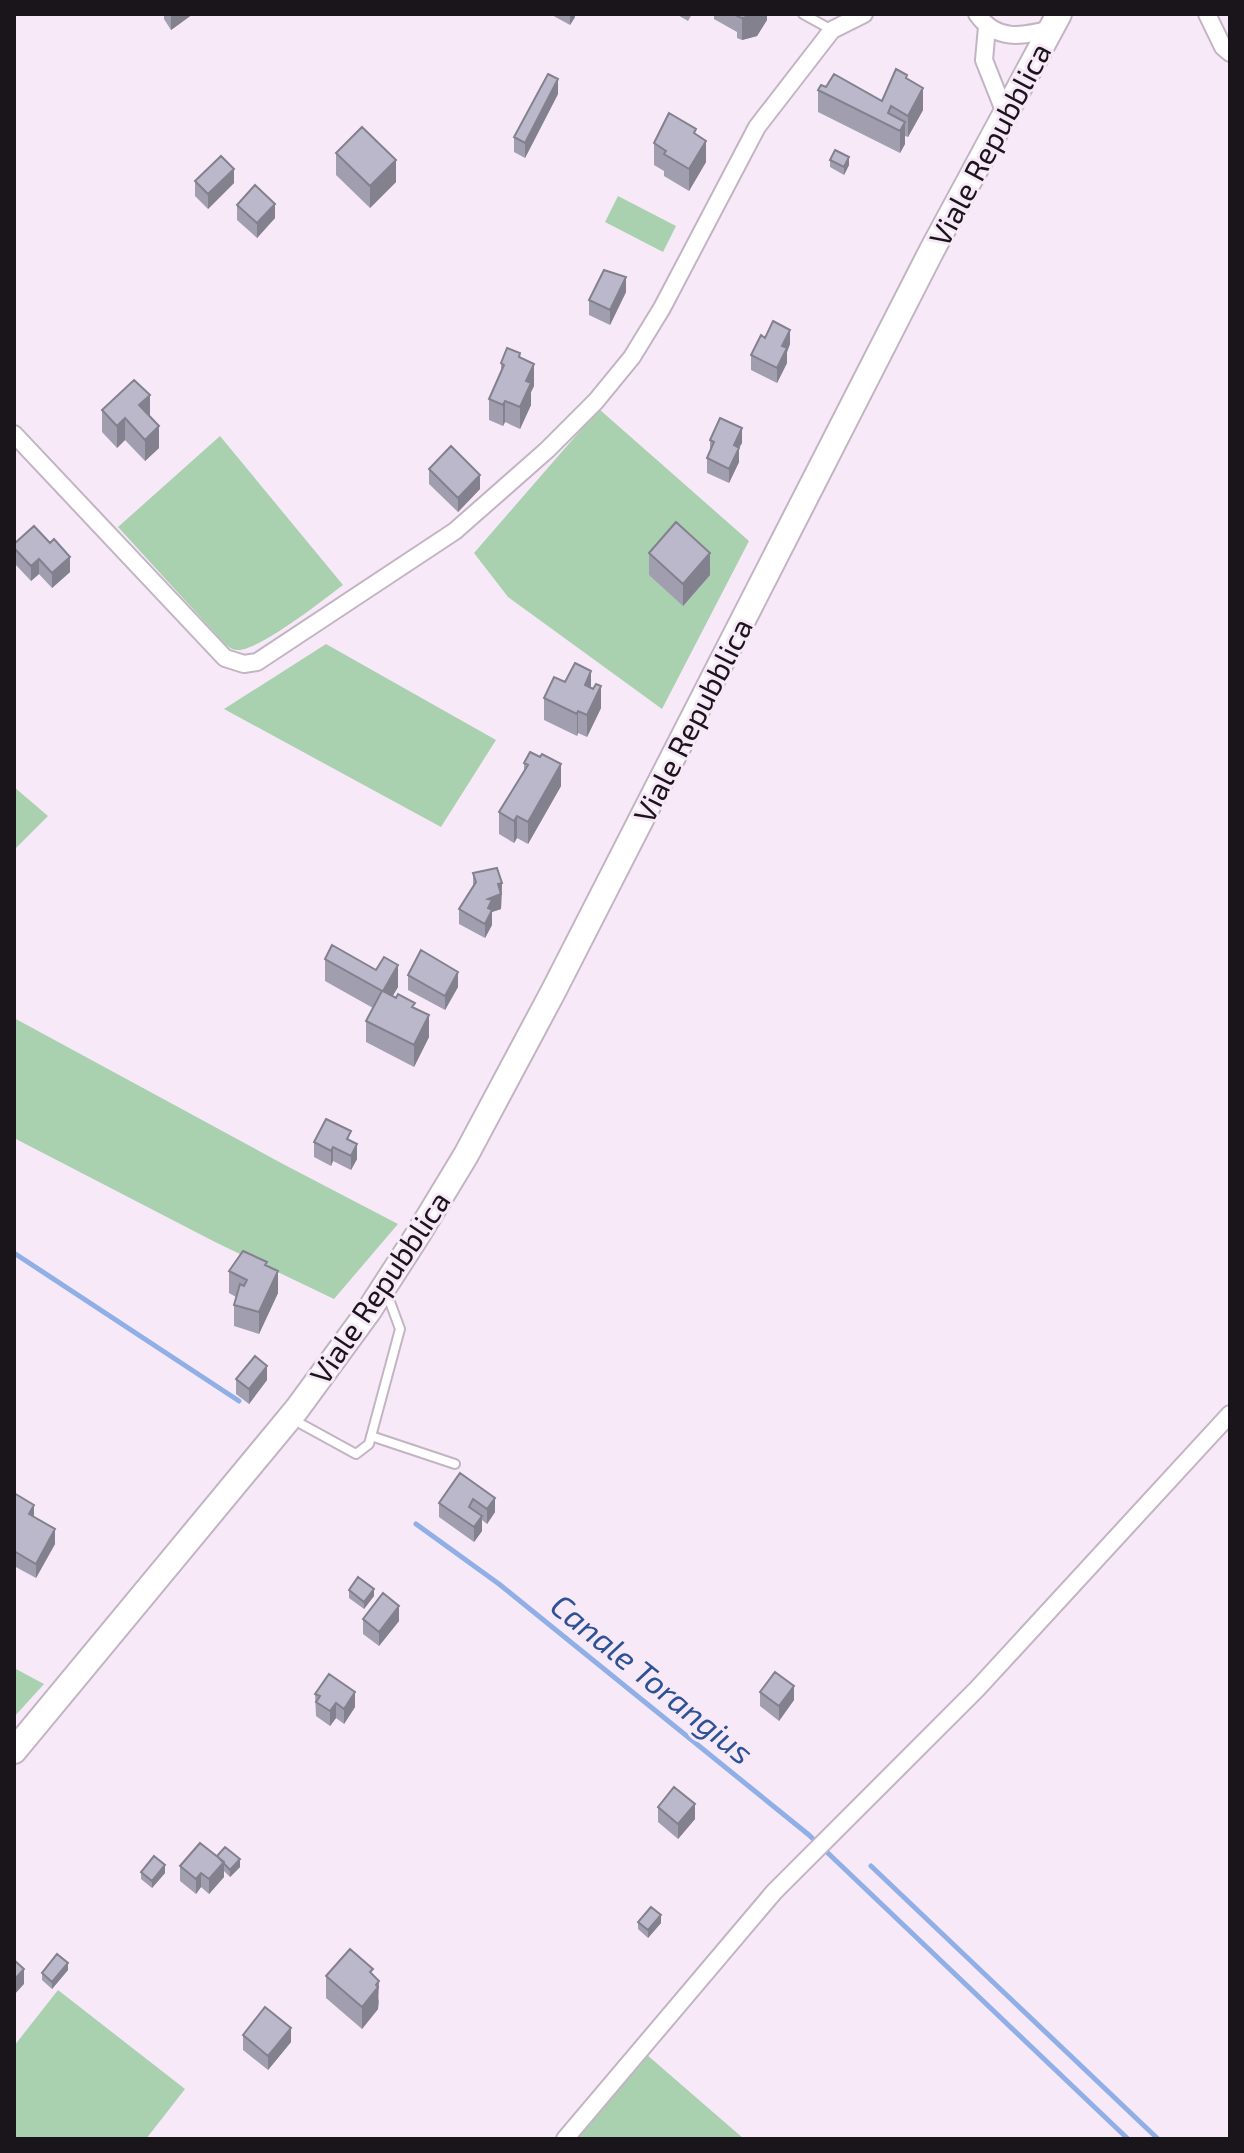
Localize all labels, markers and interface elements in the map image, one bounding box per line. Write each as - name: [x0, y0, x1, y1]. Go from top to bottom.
- street label: Viale Repubblica: [920, 36, 1058, 252]
- street label: Viale Repubblica: [625, 612, 759, 828]
- street label: Viale Repubblica: [301, 1184, 457, 1390]
- water label: Canale Torangius: [544, 1585, 762, 1772]

